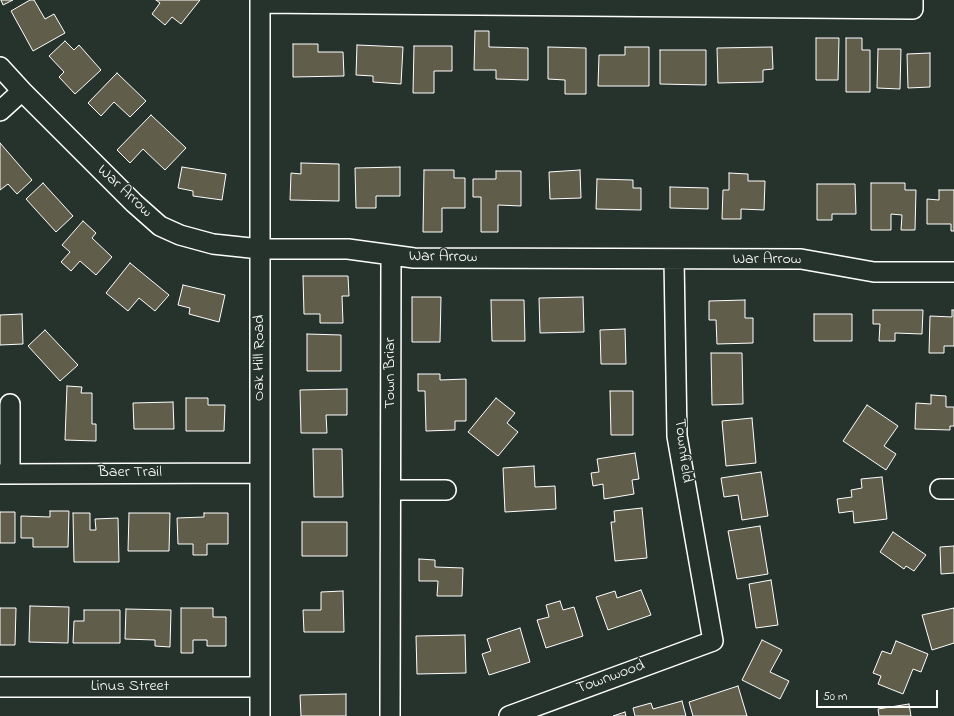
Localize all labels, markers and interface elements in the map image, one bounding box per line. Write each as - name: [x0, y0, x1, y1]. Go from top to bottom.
- street label: War Arrow: [92, 162, 156, 222]
- street label: War Arrow: [409, 248, 477, 268]
- street label: War Arrow: [733, 250, 801, 270]
- street label: Oak Hill Road: [250, 315, 270, 401]
- street label: Town Briar: [381, 337, 401, 409]
- street label: Townfield: [669, 418, 695, 484]
- street label: Baer Trail: [98, 463, 162, 483]
- street label: Townwood: [574, 657, 648, 699]
- street label: Linus Street: [91, 677, 169, 697]
- scale bar: [818, 682, 940, 708]
- text: 50 m: [823, 688, 847, 706]

